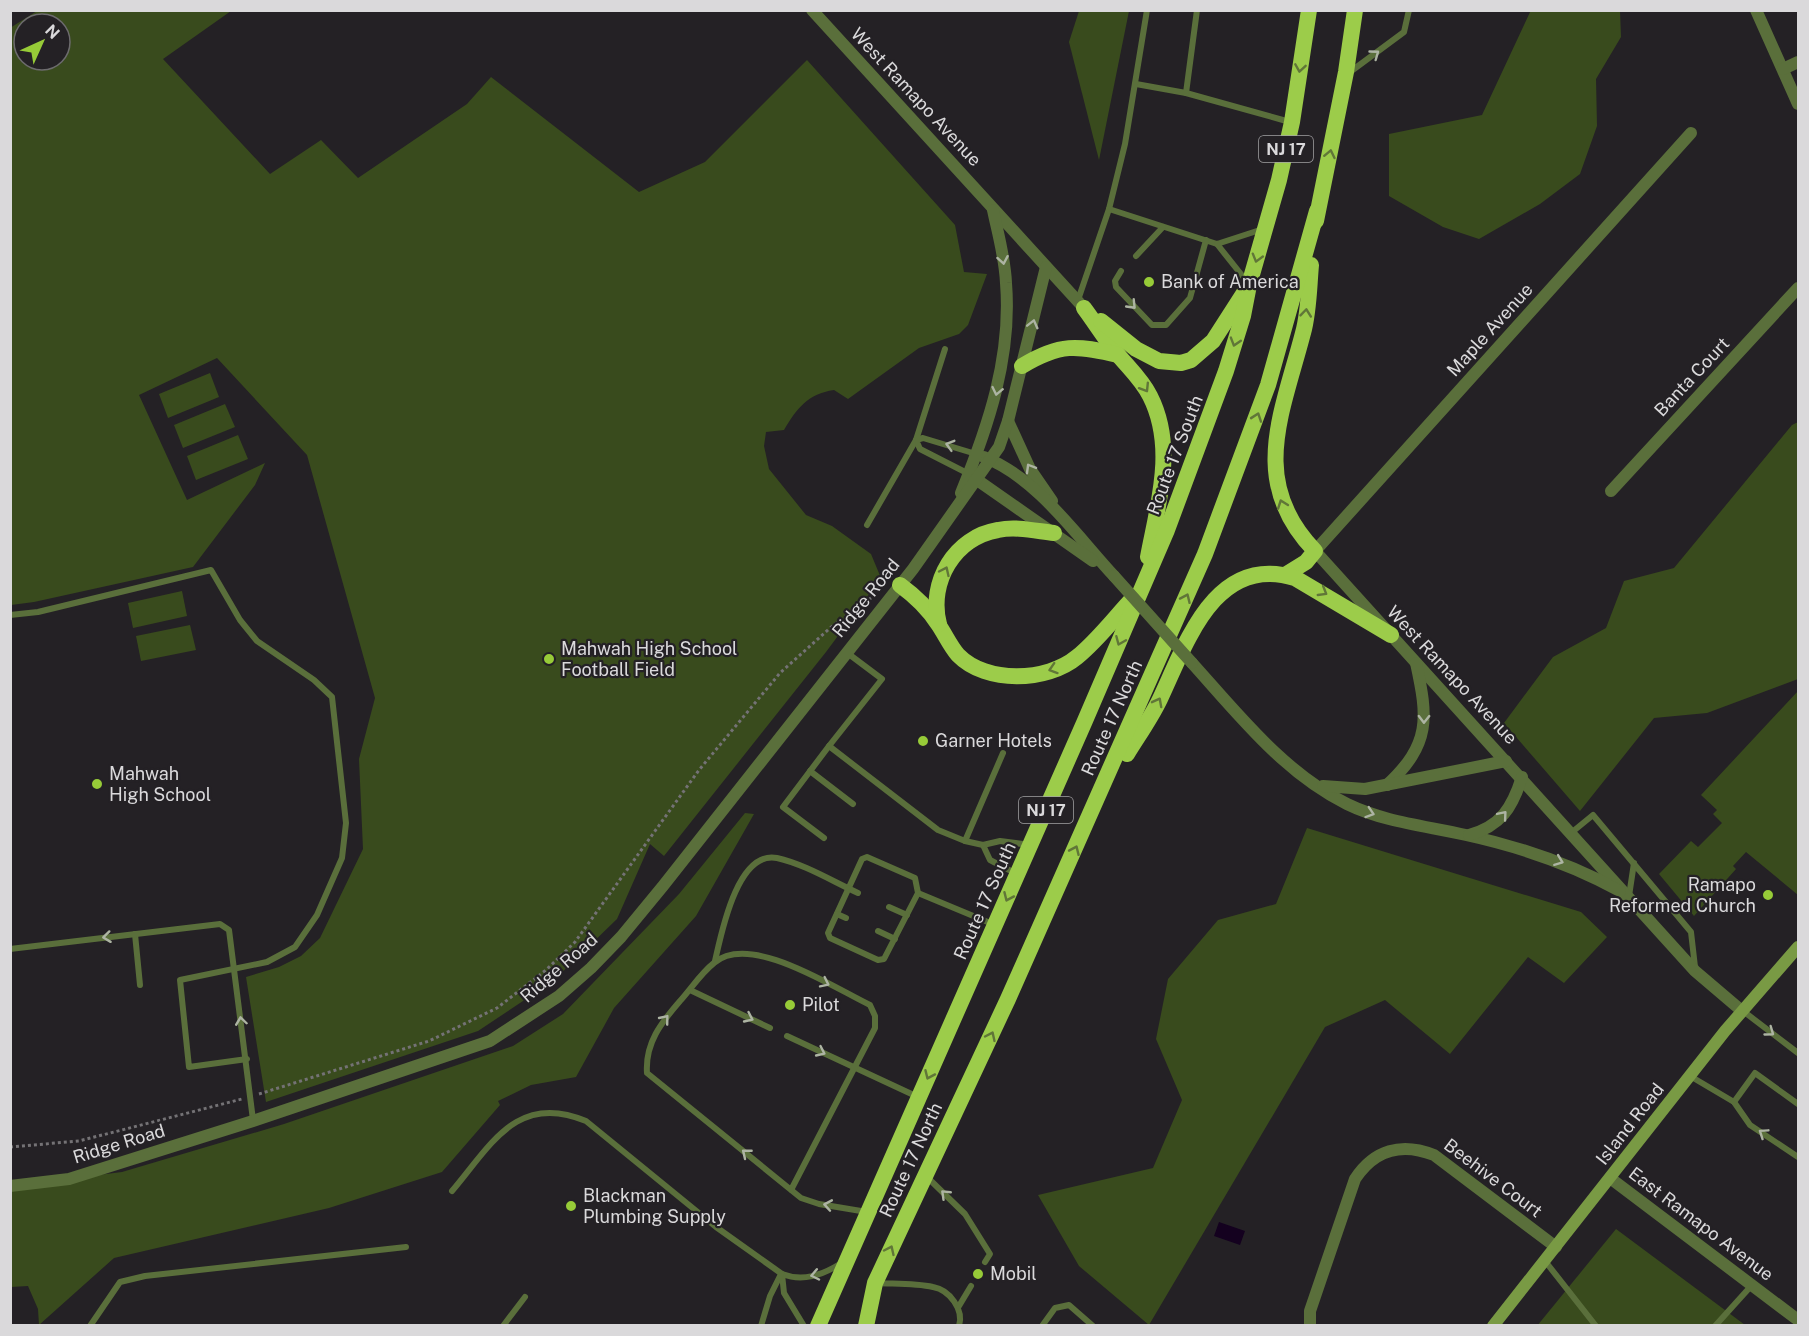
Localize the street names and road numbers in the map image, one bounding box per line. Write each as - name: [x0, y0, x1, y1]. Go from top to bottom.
- street label: West Ramapo Avenue: [847, 23, 986, 170]
- road number: NJ 17: [1259, 136, 1313, 162]
- street label: Maple Avenue: [1442, 279, 1537, 380]
- street label: Banta Court: [1650, 333, 1733, 420]
- street label: Route 17 South: [1142, 392, 1207, 518]
- street label: Ridge Road: [827, 554, 904, 641]
- street label: West Ramapo Avenue: [1383, 601, 1522, 748]
- street label: Route 17 North: [1077, 657, 1146, 779]
- road number: NJ 17: [1019, 797, 1073, 823]
- street label: Route 17 South: [949, 839, 1020, 963]
- street label: Ridge Road: [516, 928, 601, 1007]
- street label: Island Road: [1591, 1079, 1668, 1169]
- street label: Route 17 North: [875, 1099, 946, 1220]
- street label: Ridge Road: [70, 1120, 167, 1167]
- street label: Beehive Court: [1440, 1134, 1547, 1221]
- street label: East Ramapo Avenue: [1625, 1162, 1778, 1285]

